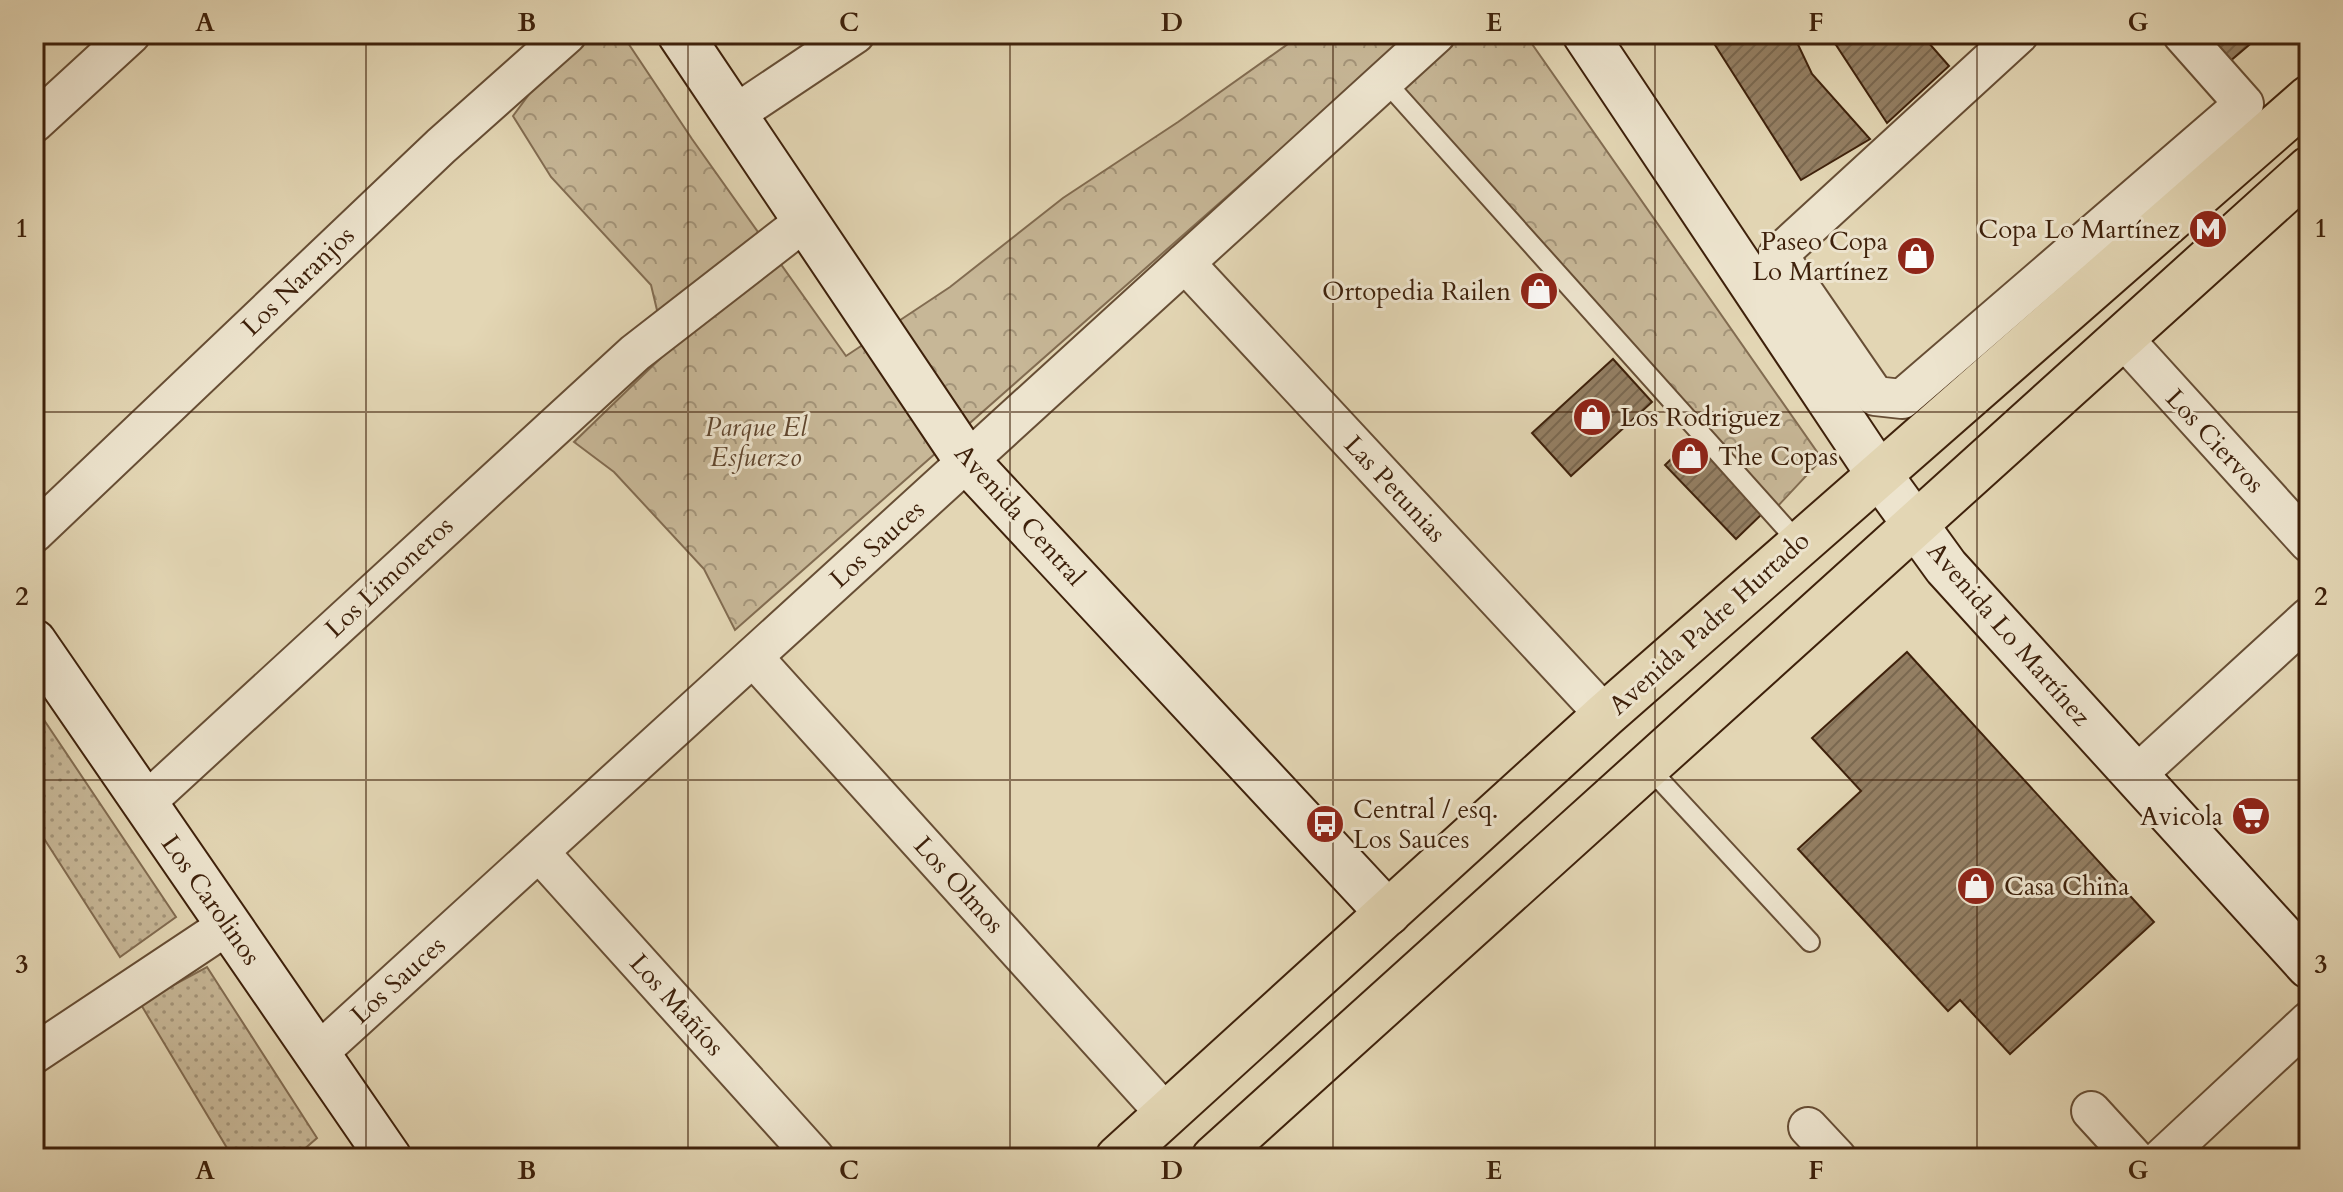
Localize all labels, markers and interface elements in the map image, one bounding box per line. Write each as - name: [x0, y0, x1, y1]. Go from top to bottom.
- text: A: [195, 5, 215, 40]
- text: B: [518, 5, 536, 40]
- text: C: [839, 5, 859, 40]
- text: D: [1161, 5, 1183, 40]
- text: E: [1486, 5, 1502, 40]
- text: F: [1808, 5, 1824, 40]
- text: G: [2127, 5, 2149, 40]
- metro station icon: Copa Lo Martínez: [2187, 208, 2229, 250]
- text: 1: [15, 211, 29, 246]
- text: 1: [2314, 211, 2328, 246]
- place label: Copa Lo Martínez: [1978, 212, 2180, 247]
- street label: Los Naranjos: [234, 218, 362, 344]
- place label: Paseo Copa Lo Martínez: [1752, 224, 1888, 289]
- shop icon: Paseo Copa Lo Martínez: [1895, 235, 1937, 277]
- shop icon: Ortopedia Railen: [1518, 270, 1560, 312]
- place label: Ortopedia Railen: [1322, 274, 1511, 309]
- street label: Los Ciervos: [2158, 382, 2272, 500]
- shop icon: Los Rodriguez: [1571, 396, 1613, 438]
- place label: Los Rodriguez: [1620, 400, 1781, 435]
- park label: Parque El Esfuerzo: [705, 410, 808, 475]
- street label: Las Petunias: [1336, 428, 1454, 550]
- shop icon: The Copas: [1669, 435, 1711, 477]
- street label: Avenida Central: [947, 437, 1093, 594]
- place label: The Copas: [1718, 439, 1838, 474]
- street label: Los Sauces: [822, 492, 932, 596]
- street label: Los Limoneros: [317, 508, 461, 646]
- street label: Avenida Padre Hurtado: [1601, 523, 1817, 723]
- street label: Avenida Lo Martínez: [1919, 534, 2099, 734]
- text: 2: [15, 579, 29, 614]
- text: 2: [2314, 579, 2328, 614]
- place label: Central / esq. Los Sauces: [1353, 792, 1498, 857]
- supermarket icon: Avicola: [2230, 795, 2272, 837]
- place label: Avicola: [2140, 799, 2223, 834]
- bus stop icon: Central / esq. Los Sauces: [1304, 803, 1346, 845]
- street label: Los Carolinos: [153, 828, 269, 972]
- street label: Los Olmos: [906, 829, 1012, 941]
- shop icon: Casa China: [1955, 865, 1997, 907]
- place label: Casa China: [2004, 869, 2130, 904]
- street label: Los Sauces: [343, 928, 453, 1032]
- street label: Los Mañíos: [622, 946, 732, 1064]
- text: 3: [15, 947, 29, 982]
- text: 3: [2314, 947, 2328, 982]
- text: A: [195, 1153, 215, 1188]
- text: B: [518, 1153, 536, 1188]
- text: C: [839, 1153, 859, 1188]
- text: D: [1161, 1153, 1183, 1188]
- text: E: [1486, 1153, 1502, 1188]
- text: F: [1808, 1153, 1824, 1188]
- text: G: [2127, 1153, 2149, 1188]

